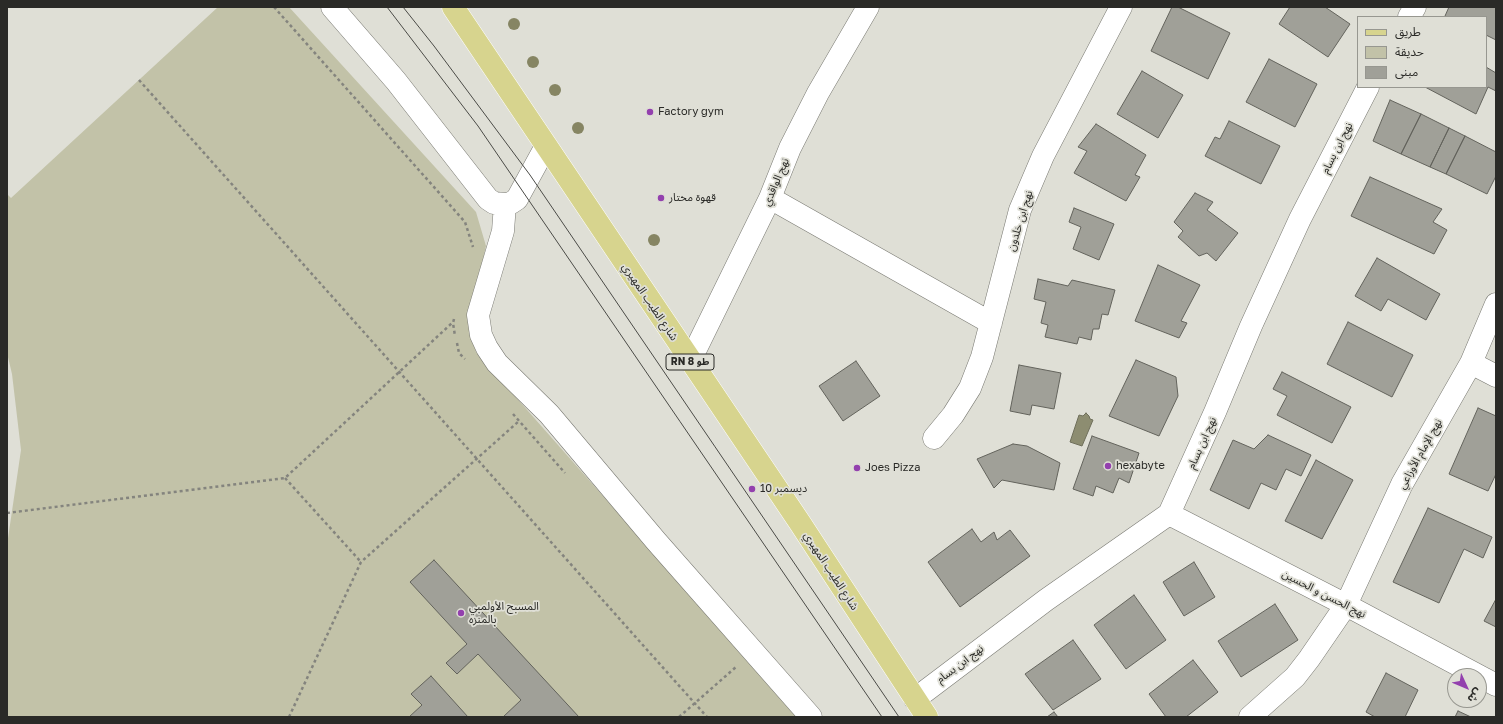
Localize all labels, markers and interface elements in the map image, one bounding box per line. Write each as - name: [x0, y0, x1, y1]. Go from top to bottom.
- legend: [1357, 16, 1487, 88]
- text: طريق: [1395, 24, 1421, 39]
- text: حديقة: [1395, 44, 1424, 59]
- text: مبنى: [1395, 64, 1418, 79]
- place label: Factory gym: [658, 105, 724, 119]
- marker: Factory gym: [645, 107, 655, 117]
- street label: نهج ابن بسام: [1318, 120, 1356, 176]
- street label: نهج الواقدي: [760, 156, 792, 208]
- street label: نهج ابن خلدون: [1004, 189, 1036, 253]
- place label: قهوة مختار: [669, 191, 716, 205]
- marker: قهوة مختار: [656, 193, 666, 203]
- street label: شارع الطيب المهيري: [619, 261, 681, 343]
- road number: RN 8 طو: [666, 354, 714, 370]
- street label: نهج ابن بسام: [1185, 415, 1219, 471]
- street label: نهج الإمام الأوزاعي: [1395, 416, 1445, 492]
- place label: hexabyte: [1116, 459, 1165, 473]
- place label: Joes Pizza: [865, 461, 920, 475]
- marker: hexabyte: [1103, 461, 1113, 471]
- marker: Joes Pizza: [852, 463, 862, 473]
- place label: 10 ديسمبر: [760, 482, 807, 496]
- marker: 10 ديسمبر: [747, 484, 757, 494]
- street label: شارع الطيب المهيري: [801, 529, 861, 613]
- street label: نهج الحسن و الحسين: [1280, 567, 1368, 621]
- place label: المسبح الأولمبي بالمنزه: [469, 600, 539, 626]
- marker: المسبح الأولمبي بالمنزه: [456, 608, 466, 618]
- street label: نهج ابن بسام: [934, 642, 986, 686]
- north arrow: [1447, 668, 1487, 708]
- text: ش: [1465, 686, 1485, 706]

